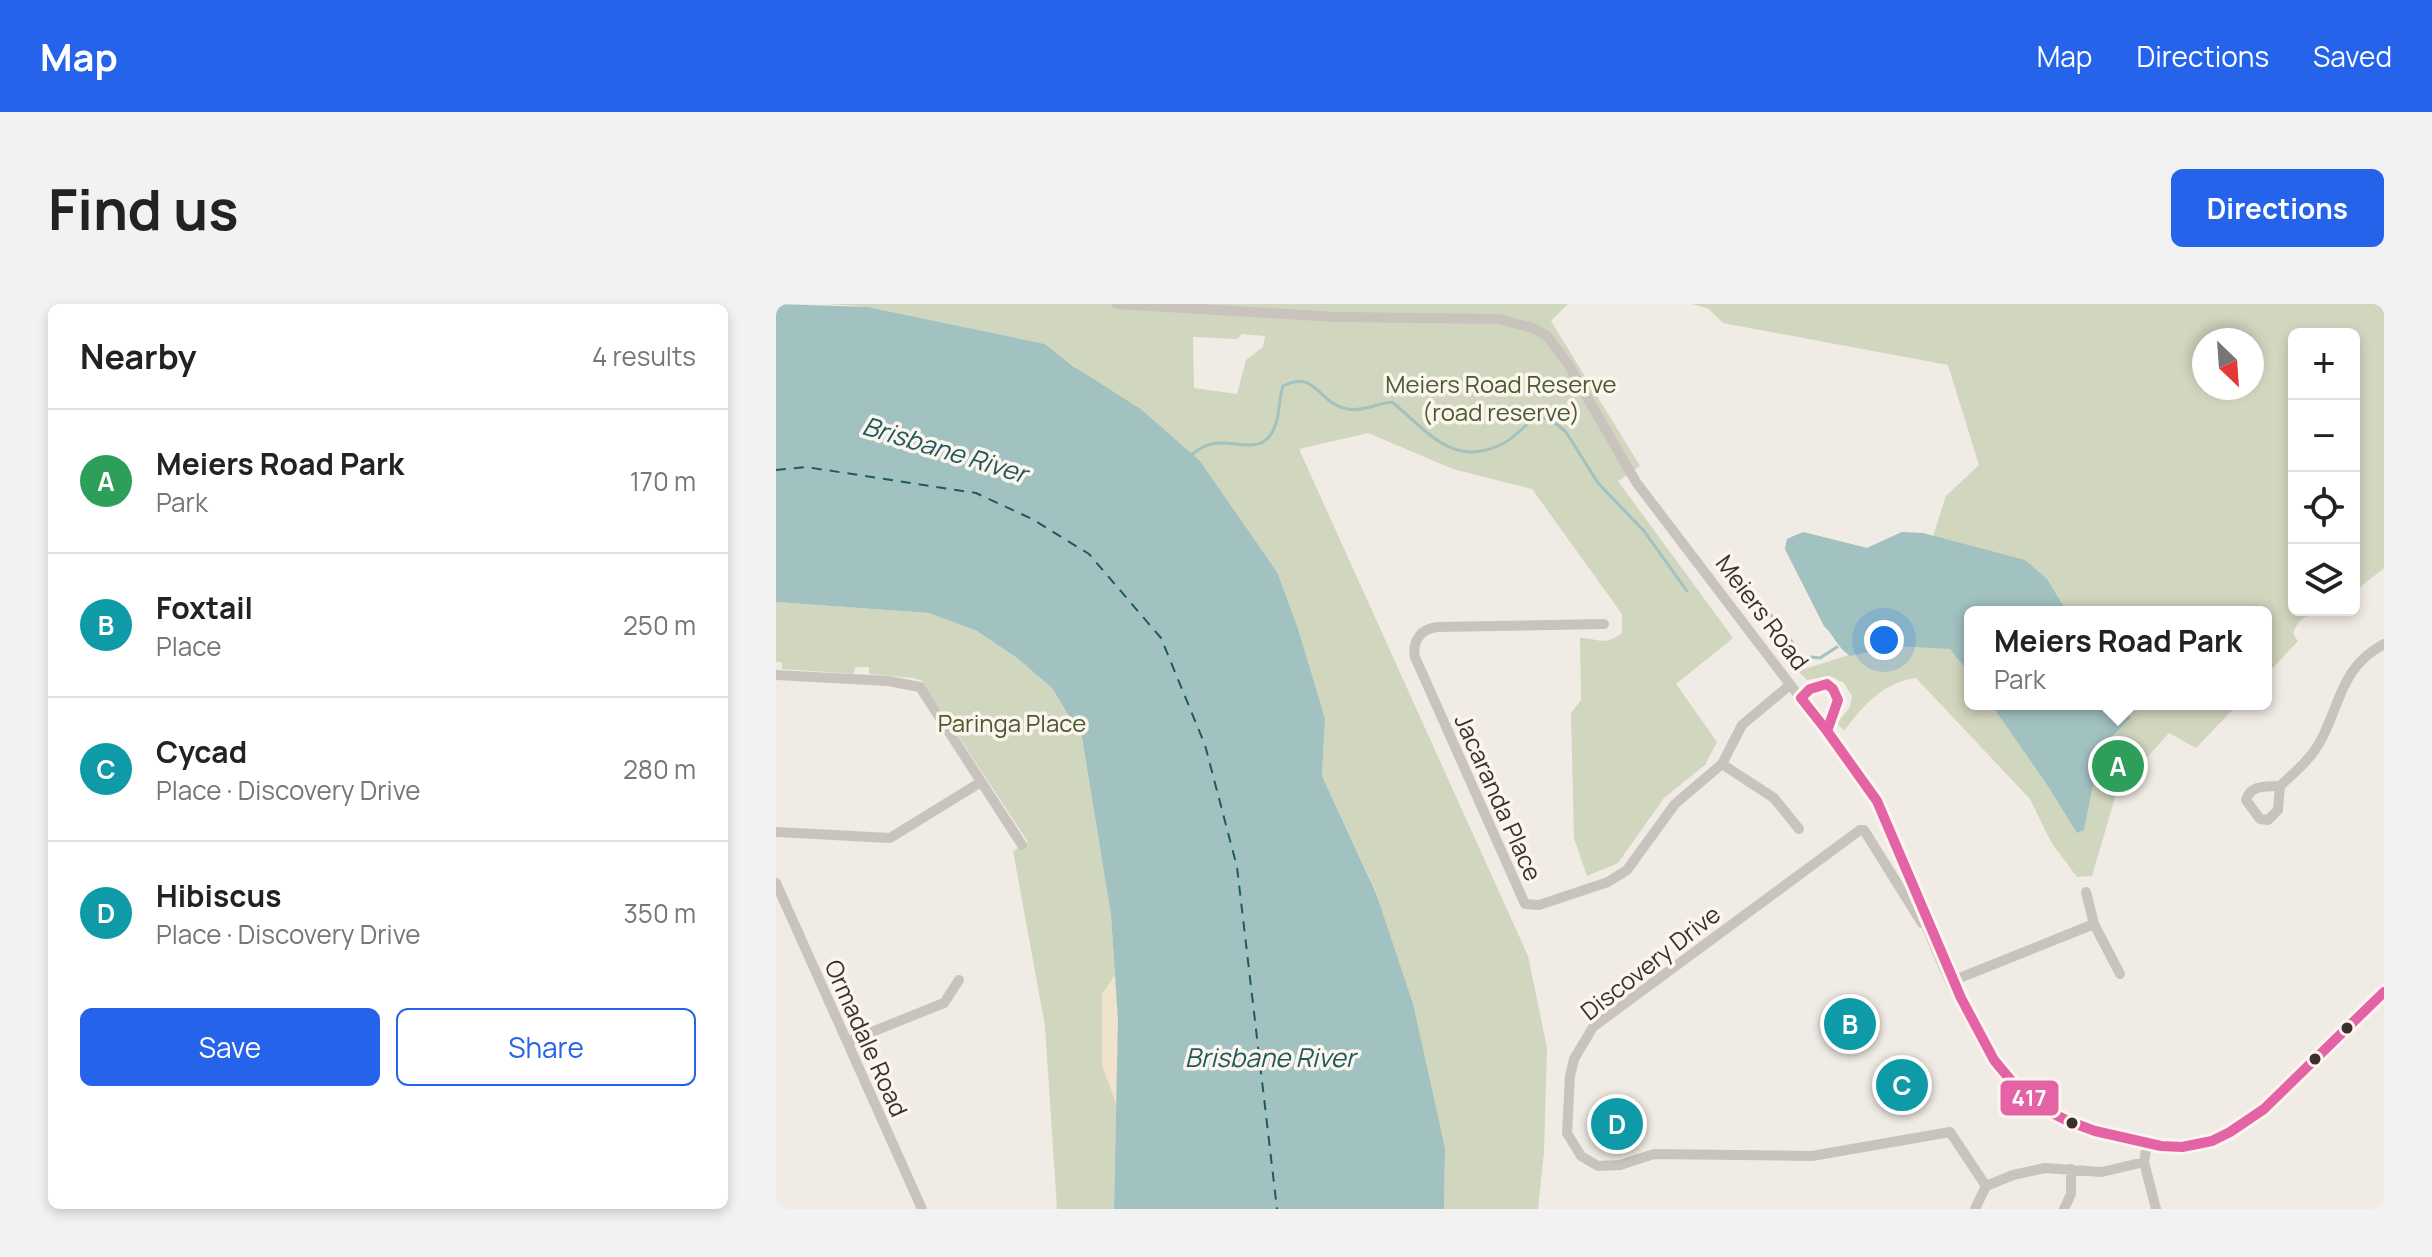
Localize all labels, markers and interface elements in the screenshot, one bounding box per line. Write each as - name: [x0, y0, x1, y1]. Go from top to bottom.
- text: Map: [40, 30, 118, 82]
- text: Map: [2037, 37, 2092, 75]
- text: Directions: [2136, 37, 2269, 75]
- text: Saved: [2313, 37, 2392, 75]
- button: Directions: [2171, 169, 2384, 247]
- text: Find us: [48, 170, 239, 247]
- north arrow: [2192, 328, 2264, 400]
- map controls: [2288, 328, 2360, 616]
- button: +: [2288, 328, 2360, 400]
- text: Nearby: [80, 333, 196, 379]
- text: 4 results: [592, 338, 696, 374]
- park label: Meiers Road Reserve (road reserve): [1385, 367, 1617, 428]
- button: −: [2288, 400, 2360, 472]
- water label: Brisbane River: [858, 407, 1035, 492]
- text: Meiers Road Park: [156, 443, 404, 484]
- text: A: [97, 463, 115, 499]
- text: 170 m: [630, 463, 696, 499]
- button: locate: [2288, 472, 2360, 544]
- text: Park: [156, 484, 208, 520]
- button: layers: [2288, 544, 2360, 616]
- street label: Meiers Road: [1709, 548, 1817, 676]
- text: Foxtail: [156, 587, 253, 628]
- popup: [1964, 606, 2272, 710]
- text: B: [98, 607, 114, 643]
- text: 250 m: [623, 607, 696, 643]
- your location: [1864, 620, 1904, 660]
- text: Meiers Road Park: [1994, 620, 2242, 661]
- text: Place: [156, 628, 221, 664]
- text: Park: [1994, 661, 2046, 697]
- park label: Paringa Place: [938, 706, 1086, 739]
- street label: Jacaranda Place: [1447, 708, 1551, 886]
- text: Cycad: [156, 731, 247, 772]
- pin: A: [2092, 736, 2144, 796]
- text: C: [96, 751, 116, 787]
- text: 280 m: [623, 751, 696, 787]
- text: Place · Discovery Drive: [156, 772, 421, 808]
- text: Hibiscus: [156, 875, 281, 916]
- text: D: [97, 895, 115, 931]
- text: 350 m: [623, 895, 696, 931]
- street label: Discovery Drive: [1573, 897, 1727, 1027]
- text: Place · Discovery Drive: [156, 916, 421, 952]
- street label: Ormadale Road: [818, 954, 916, 1122]
- pin: B: [1824, 994, 1876, 1054]
- button: Save: [80, 1008, 380, 1086]
- button: Share: [396, 1008, 696, 1086]
- unlabelled marker: [2339, 1020, 2355, 1036]
- water label: Brisbane River: [1185, 1039, 1359, 1075]
- unlabelled marker: [2307, 1051, 2323, 1067]
- pin: C: [1876, 1055, 1928, 1115]
- line badge: 417: [1999, 1079, 2060, 1117]
- text: 417: [2012, 1083, 2046, 1113]
- pin: D: [1591, 1094, 1643, 1154]
- unlabelled marker: [2064, 1115, 2080, 1131]

